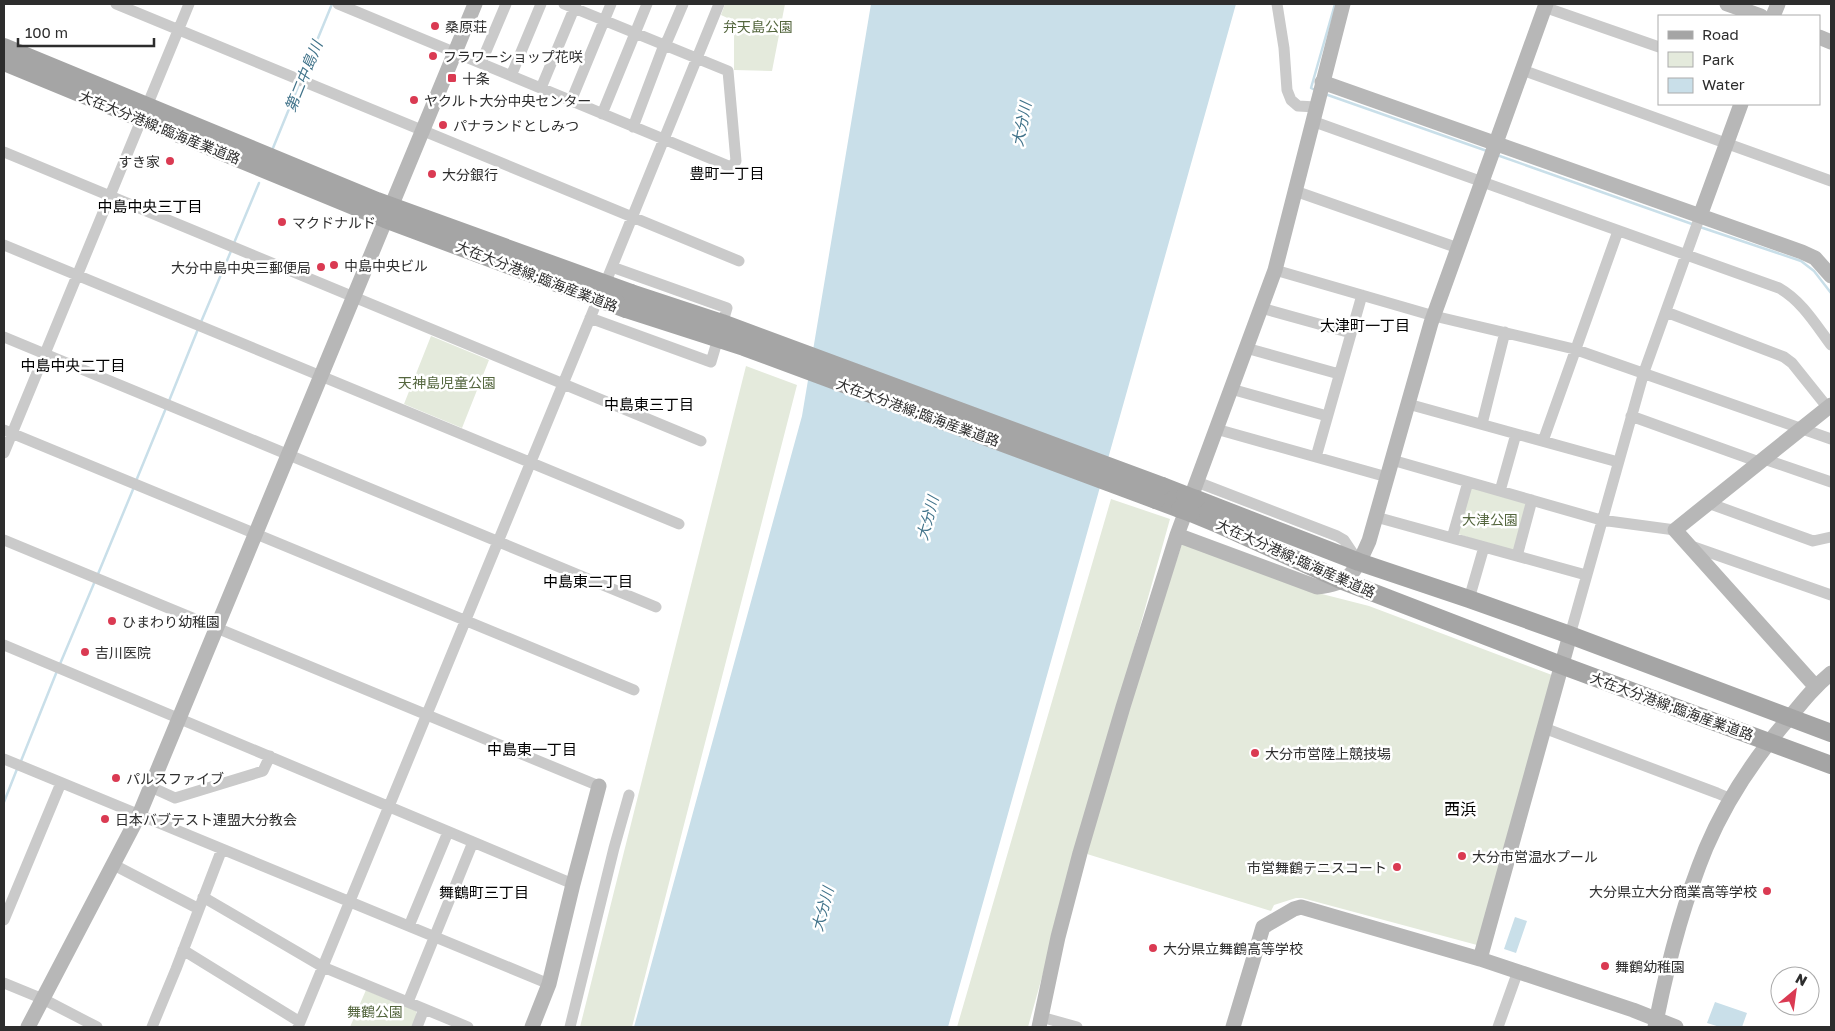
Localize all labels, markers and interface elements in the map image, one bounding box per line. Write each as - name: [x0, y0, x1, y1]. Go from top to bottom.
- scale bar: [18, 15, 154, 47]
- legend: [1658, 15, 1820, 105]
- place label: 桑原荘: [445, 18, 487, 35]
- park label: 弁天島公園: [723, 18, 793, 35]
- marker: 桑原荘: [429, 20, 441, 32]
- text: 100 m: [25, 23, 68, 41]
- text: Road: [1702, 25, 1739, 43]
- water label: 第二中島川: [281, 36, 326, 114]
- place label: フラワーショップ花咲: [443, 48, 583, 65]
- marker: フラワーショップ花咲: [427, 50, 439, 62]
- text: Park: [1702, 50, 1735, 68]
- place label: 十条: [462, 70, 490, 87]
- marker: 十条: [446, 72, 458, 84]
- text: Water: [1702, 75, 1745, 93]
- street label: 大在大分港線;臨海産業道路: [77, 87, 243, 167]
- place label: ヤクルト大分中央センター: [424, 92, 592, 109]
- marker: ヤクルト大分中央センター: [408, 94, 420, 106]
- water label: 大分川: [1008, 98, 1035, 148]
- place label: パナランドとしみつ: [453, 117, 579, 134]
- marker: パナランドとしみつ: [437, 119, 449, 131]
- place label: すき家: [118, 153, 160, 170]
- marker: すき家: [164, 155, 176, 167]
- district label: 豊町一丁目: [689, 164, 765, 182]
- place label: 大分銀行: [442, 166, 498, 183]
- marker: 大分銀行: [426, 168, 438, 180]
- district label: 中島中央三丁目: [97, 197, 203, 215]
- place label: マクドナルド: [292, 214, 376, 231]
- marker: マクドナルド: [276, 216, 288, 228]
- street label: 大在大分港線;臨海産業道路: [454, 237, 620, 315]
- place label: 中島中央ビル: [344, 257, 428, 274]
- place label: 大分中島中央三郵便局: [171, 259, 311, 276]
- marker: 中島中央ビル: [328, 259, 340, 271]
- marker: 大分中島中央三郵便局: [315, 261, 327, 273]
- district label: 大津町一丁目: [1320, 316, 1410, 334]
- district label: 中島中央二丁目: [20, 356, 126, 374]
- park label: 天神島児童公園: [398, 374, 496, 391]
- street label: 大在大分港線;臨海産業道路: [834, 375, 1002, 449]
- district label: 中島東三丁目: [604, 395, 694, 413]
- water label: 大分川: [912, 492, 942, 542]
- park label: 大津公園: [1462, 511, 1518, 528]
- street label: 大在大分港線;臨海産業道路: [1214, 515, 1378, 601]
- district label: 中島東二丁目: [543, 572, 633, 590]
- place label: ひまわり幼稚園: [122, 613, 220, 630]
- marker: ひまわり幼稚園: [106, 615, 118, 627]
- place label: 吉川医院: [95, 644, 151, 661]
- marker: 吉川医院: [79, 646, 91, 658]
- street label: 大在大分港線;臨海産業道路: [1588, 669, 1756, 743]
- district label: 中島東一丁目: [487, 740, 577, 758]
- place label: 大分市営陸上競技場: [1265, 745, 1391, 762]
- marker: 大分市営陸上競技場: [1249, 747, 1261, 759]
- place label: パルスファイブ: [126, 770, 224, 787]
- marker: パルスファイブ: [110, 772, 122, 784]
- district label: 西浜: [1444, 799, 1476, 819]
- place label: 日本バブテスト連盟大分教会: [115, 811, 297, 828]
- marker: 日本バブテスト連盟大分教会: [99, 813, 111, 825]
- place label: 大分市営温水プール: [1472, 848, 1598, 865]
- marker: 大分市営温水プール: [1456, 850, 1468, 862]
- place label: 市営舞鶴テニスコート: [1247, 859, 1387, 876]
- marker: 市営舞鶴テニスコート: [1391, 861, 1403, 873]
- district label: 舞鶴町三丁目: [439, 883, 529, 901]
- water label: 大分川: [807, 883, 837, 933]
- place label: 大分県立大分商業高等学校: [1589, 883, 1757, 900]
- marker: 大分県立大分商業高等学校: [1761, 885, 1773, 897]
- place label: 大分県立舞鶴高等学校: [1163, 940, 1303, 957]
- marker: 大分県立舞鶴高等学校: [1147, 942, 1159, 954]
- place label: 舞鶴幼稚園: [1615, 958, 1685, 975]
- marker: 舞鶴幼稚園: [1599, 960, 1611, 972]
- north arrow: [1770, 966, 1820, 1016]
- text: N: [1793, 969, 1810, 989]
- park label: 舞鶴公園: [347, 1003, 403, 1020]

